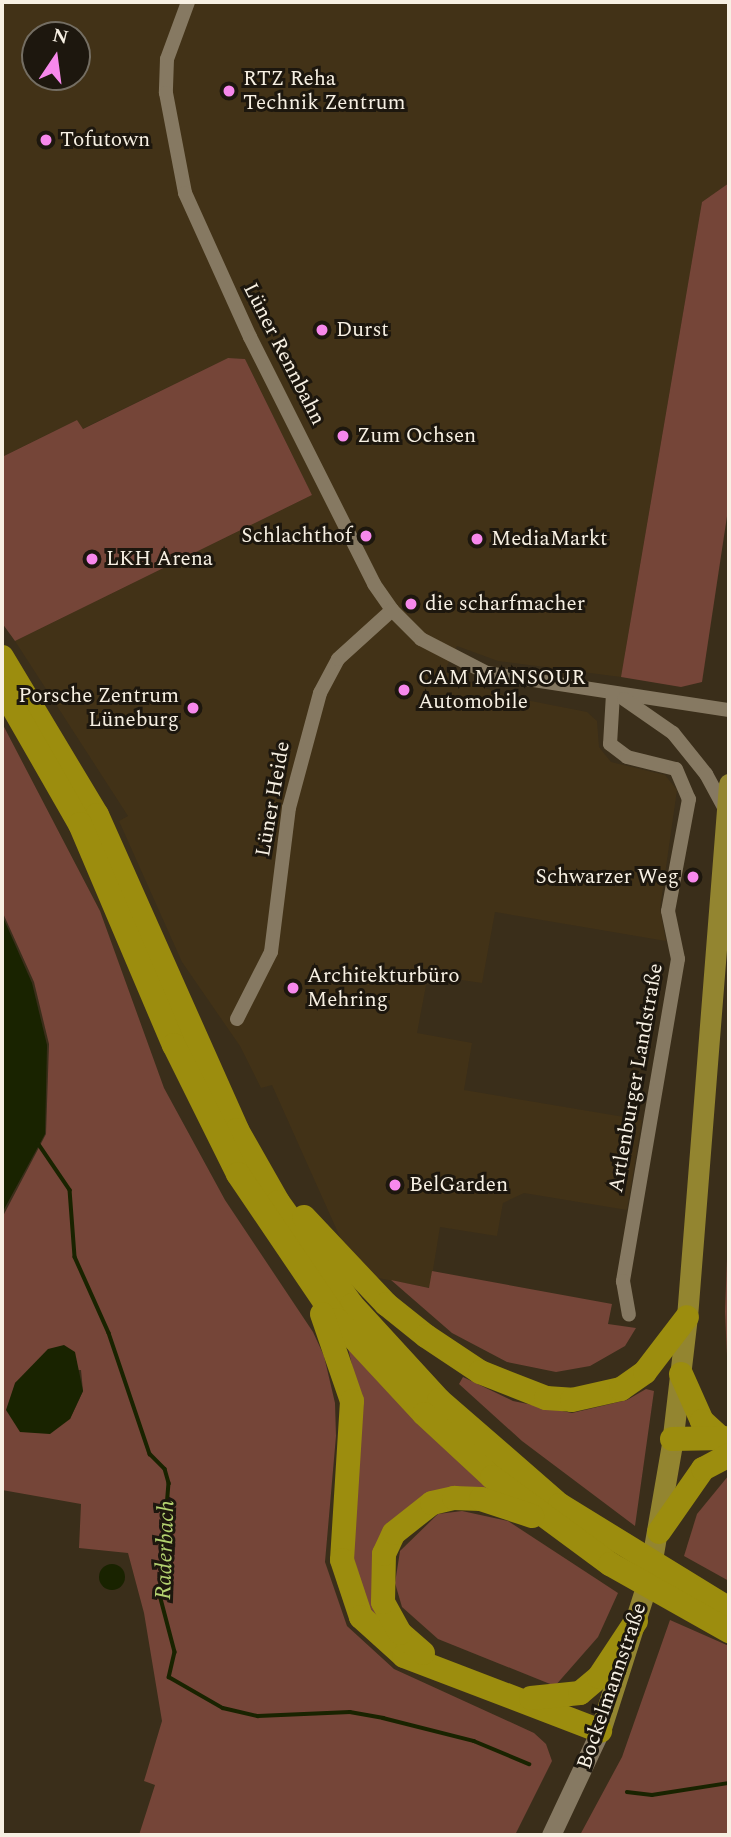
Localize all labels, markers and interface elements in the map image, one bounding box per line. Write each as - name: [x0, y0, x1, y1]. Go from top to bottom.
- north arrow: [21, 21, 91, 91]
- text: N: [50, 21, 71, 53]
- place label: RTZ Reha Technik Zentrum: [243, 66, 406, 116]
- marker: RTZ Reha Technik Zentrum: [221, 83, 237, 99]
- place label: Tofutown: [60, 127, 150, 153]
- marker: Tofutown: [38, 132, 54, 148]
- street label: Lüner Rennbahn: [237, 279, 331, 429]
- place label: Durst: [336, 317, 389, 343]
- marker: Durst: [314, 322, 330, 338]
- place label: Zum Ochsen: [357, 423, 476, 449]
- marker: Zum Ochsen: [335, 428, 351, 444]
- place label: Schlachthof: [241, 523, 352, 549]
- place label: MediaMarkt: [491, 526, 607, 552]
- marker: Schlachthof: [358, 528, 374, 544]
- marker: MediaMarkt: [469, 531, 485, 547]
- place label: LKH Arena: [106, 546, 213, 572]
- marker: LKH Arena: [84, 551, 100, 567]
- place label: die scharfmacher: [425, 591, 585, 617]
- marker: die scharfmacher: [403, 596, 419, 612]
- place label: CAM MANSOUR Automobile: [418, 665, 585, 715]
- marker: CAM MANSOUR Automobile: [396, 682, 412, 698]
- place label: Porsche Zentrum Lüneburg: [18, 683, 179, 733]
- marker: Porsche Zentrum Lüneburg: [185, 700, 201, 716]
- street label: Lüner Heide: [250, 739, 296, 859]
- place label: Schwarzer Weg: [535, 864, 679, 890]
- marker: Schwarzer Weg: [685, 869, 701, 885]
- street label: Artlenburger Landstraße: [603, 961, 669, 1195]
- place label: Architekturbüro Mehring: [307, 963, 460, 1013]
- marker: Architekturbüro Mehring: [285, 980, 301, 996]
- place label: BelGarden: [409, 1172, 508, 1198]
- marker: BelGarden: [387, 1177, 403, 1193]
- water label: Raderbach: [150, 1500, 182, 1600]
- street label: Bockelmannstraße: [572, 1600, 652, 1772]

